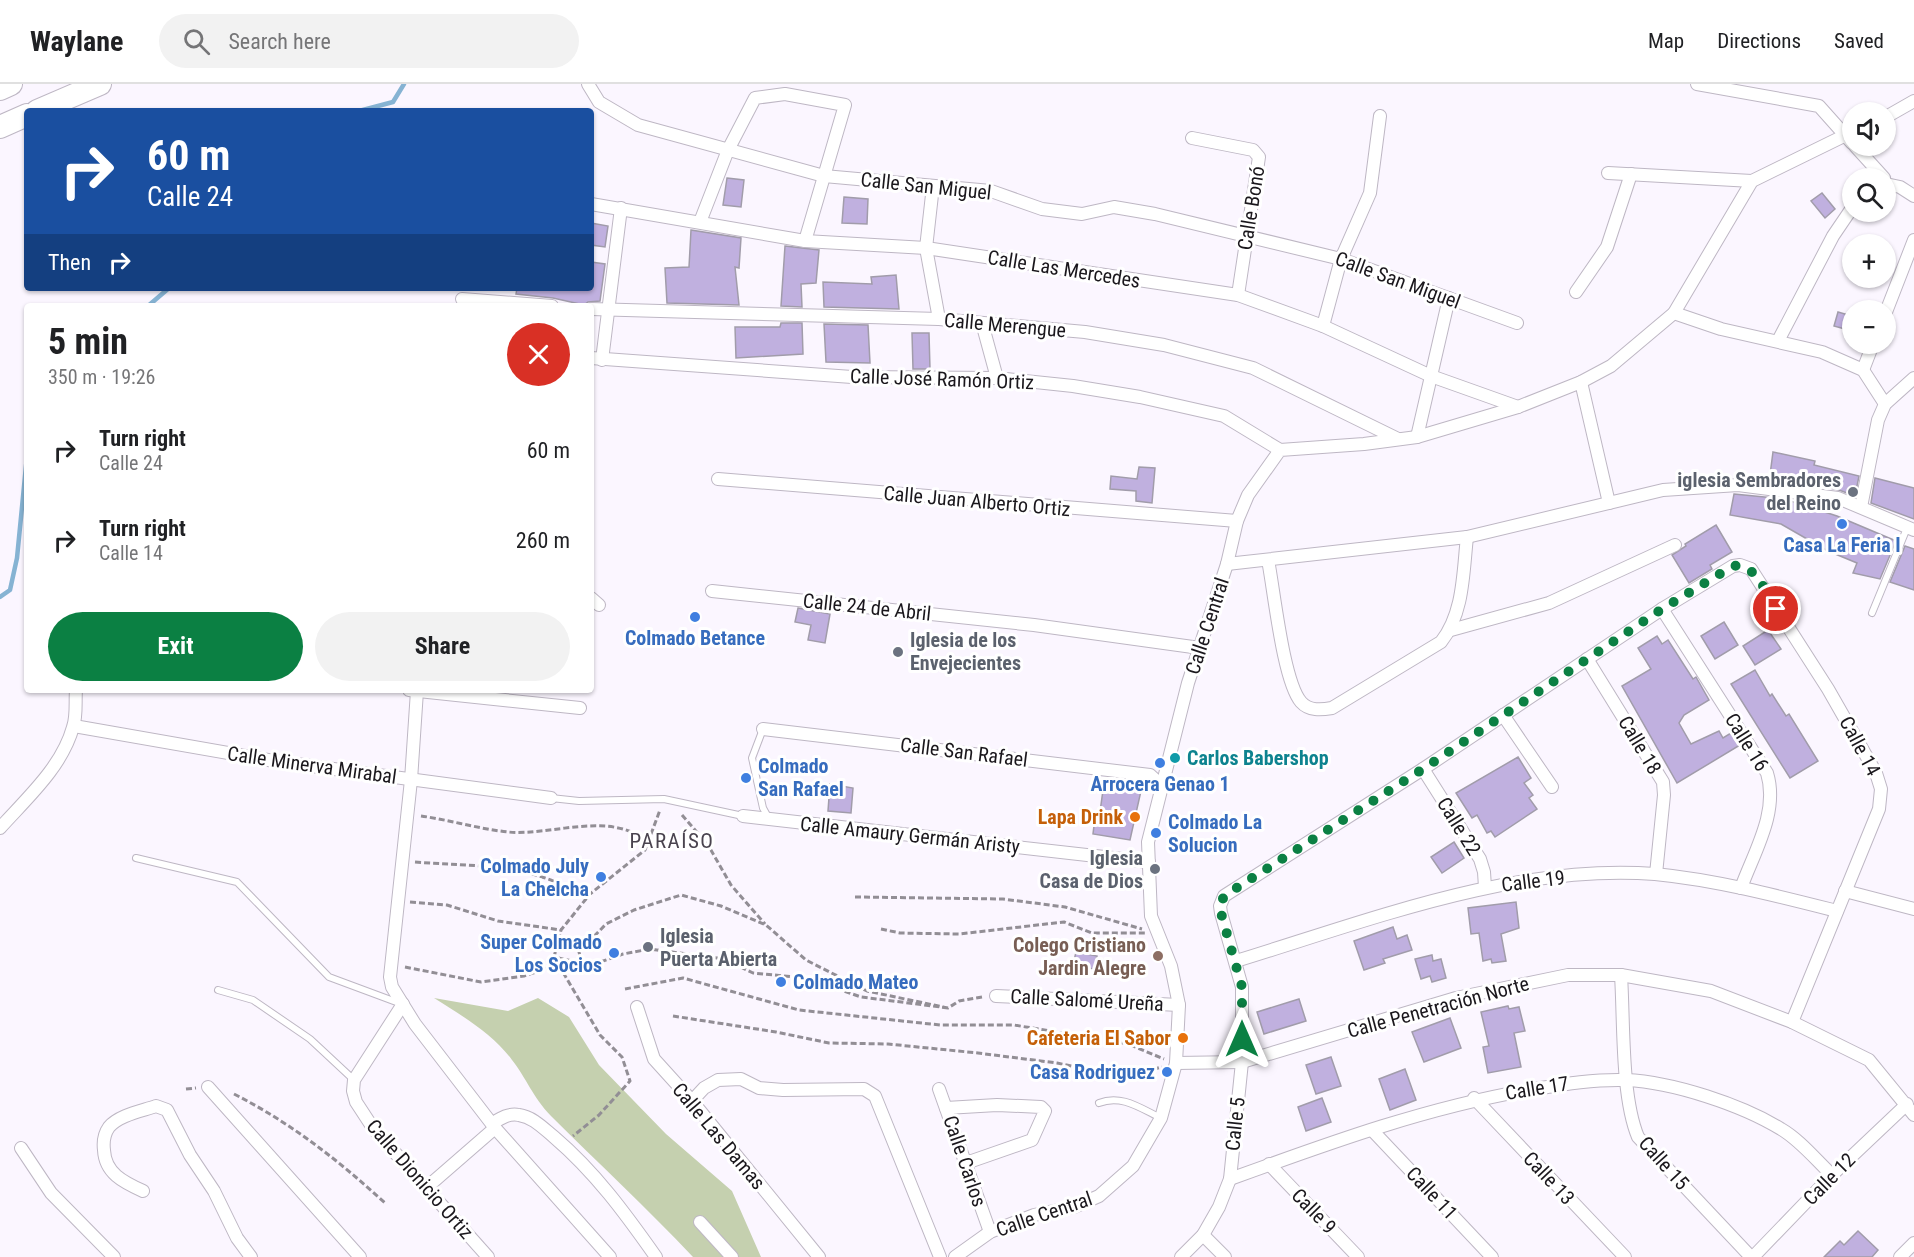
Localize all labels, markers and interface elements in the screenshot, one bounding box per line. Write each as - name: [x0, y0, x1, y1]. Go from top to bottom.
- search box: [159, 14, 579, 68]
- text: Waylane: [30, 25, 123, 58]
- icon: search: [180, 25, 213, 58]
- text: Search here: [228, 29, 331, 54]
- text: Map: [1648, 29, 1684, 53]
- text: Directions: [1717, 29, 1801, 53]
- text: Saved: [1834, 29, 1884, 53]
- map controls: [1842, 102, 1896, 354]
- button: sound: [1842, 102, 1896, 156]
- text: 60 m: [147, 131, 230, 180]
- icon: right: [48, 132, 126, 210]
- street label: Calle Bonó: [1233, 164, 1269, 252]
- street label: Calle San Miguel: [859, 167, 993, 205]
- button: search: [1842, 168, 1896, 222]
- text: Calle 24: [147, 181, 233, 213]
- button: +: [1842, 234, 1896, 288]
- street label: Calle Las Mercedes: [986, 245, 1142, 293]
- icon: right: [103, 246, 136, 279]
- street label: Calle San Miguel: [1332, 246, 1464, 314]
- text: Then: [48, 250, 91, 275]
- button: −: [1842, 300, 1896, 354]
- street label: Calle Merengue: [943, 308, 1067, 342]
- text: 5 min: [48, 321, 128, 363]
- button: close: [507, 323, 570, 386]
- street label: Calle José Ramón Ortiz: [849, 364, 1035, 394]
- text: 350 m · 19:26: [48, 365, 155, 389]
- text: Turn right: [99, 426, 186, 451]
- icon: right: [48, 434, 81, 467]
- text: 60 m: [527, 438, 570, 463]
- text: Calle 24: [99, 451, 163, 475]
- place label: iglesia Sembradores del Reino: [1677, 468, 1841, 515]
- street label: Calle Juan Alberto Ortiz: [883, 481, 1071, 521]
- marker: iglesia Sembradores del Reino: [1846, 485, 1860, 499]
- text: Turn right: [99, 516, 186, 541]
- marker: Casa La Feria I: [1835, 517, 1849, 531]
- icon: right: [48, 524, 81, 557]
- text: 260 m: [516, 528, 570, 553]
- place label: Casa La Feria I: [1783, 533, 1901, 557]
- text: Calle 14: [99, 541, 163, 565]
- street label: Calle Central: [1180, 575, 1234, 677]
- pin: [1750, 583, 1801, 634]
- street label: Calle 24 de Abril: [802, 588, 932, 626]
- icon: arrive: [1759, 592, 1792, 625]
- marker: Colmado Betance: [688, 610, 702, 624]
- button: Exit: [48, 612, 303, 681]
- button: Share: [315, 612, 570, 681]
- place label: Colmado Betance: [625, 626, 765, 650]
- place label: Iglesia de los Envejecientes: [910, 628, 1021, 675]
- marker: Iglesia de los Envejecientes: [891, 645, 905, 659]
- street label: Calle 16: [1720, 709, 1774, 775]
- street label: Calle 18: [1613, 711, 1667, 779]
- street label: Calle 14: [1834, 712, 1886, 780]
- street label: Calle San Rafael: [899, 732, 1029, 772]
- street label: Calle Minerva Mirabal: [226, 741, 398, 789]
- place label: Carlos Babershop: [1187, 746, 1329, 770]
- marker: Carlos Babershop: [1168, 751, 1182, 765]
- place label: Colmado San Rafael: [758, 754, 844, 801]
- marker: Arrocera Genao 1: [1153, 756, 1167, 770]
- marker: Colmado San Rafael: [739, 771, 753, 785]
- place label: Arrocera Genao 1: [1090, 772, 1230, 796]
- street label: Calle 22: [1432, 793, 1486, 860]
- place label: Lapa Drink: [1038, 805, 1123, 829]
- marker: Lapa Drink: [1128, 810, 1142, 824]
- place label: Colmado La Solucion: [1168, 810, 1262, 857]
- street label: Calle Amaury Germán Aristy: [799, 812, 1021, 858]
- marker: Colmado La Solucion: [1149, 826, 1163, 840]
- district label: PARAÍSO: [630, 829, 714, 853]
- place label: Iglesia Casa de Dios: [1040, 846, 1143, 893]
- place label: Colmado July La Chelcha: [480, 854, 589, 901]
- marker: Iglesia Casa de Dios: [1148, 862, 1162, 876]
- street label: Calle 19: [1500, 865, 1566, 897]
- marker: Colmado July La Chelcha: [594, 870, 608, 884]
- place label: Iglesia Puerta Abierta: [660, 924, 777, 971]
- place label: Super Colmado Los Socios: [480, 930, 602, 977]
- place label: Colego Cristiano Jardin Alegre: [1013, 933, 1146, 980]
- marker: Iglesia Puerta Abierta: [641, 940, 655, 954]
- marker: Super Colmado Los Socios: [607, 946, 621, 960]
- marker: Colego Cristiano Jardin Alegre: [1151, 949, 1165, 963]
- place label: Colmado Mateo: [793, 970, 918, 994]
- street label: Calle Penetración Norte: [1345, 971, 1531, 1043]
- marker: Colmado Mateo: [774, 975, 788, 989]
- street label: Calle Salomé Ureña: [1010, 984, 1164, 1016]
- position arrow: [1210, 1007, 1274, 1071]
- place label: Cafeteria El Sabor: [1027, 1026, 1171, 1050]
- marker: Cafeteria El Sabor: [1176, 1031, 1190, 1045]
- place label: Casa Rodriguez: [1030, 1060, 1155, 1084]
- marker: Casa Rodriguez: [1160, 1065, 1174, 1079]
- street label: Calle 17: [1504, 1071, 1570, 1105]
- street label: Calle Las Damas: [668, 1078, 770, 1194]
- street label: Calle 5: [1220, 1096, 1250, 1152]
- street label: Calle Carlos: [938, 1112, 992, 1210]
- street label: Calle Dionicio Ortiz: [361, 1114, 479, 1244]
- street label: Calle 15: [1634, 1131, 1694, 1195]
- street label: Calle 13: [1518, 1146, 1580, 1210]
- street label: Calle 12: [1798, 1148, 1860, 1210]
- street label: Calle 11: [1401, 1161, 1463, 1225]
- street label: Calle 9: [1287, 1183, 1341, 1239]
- street label: Calle Central: [993, 1186, 1095, 1242]

